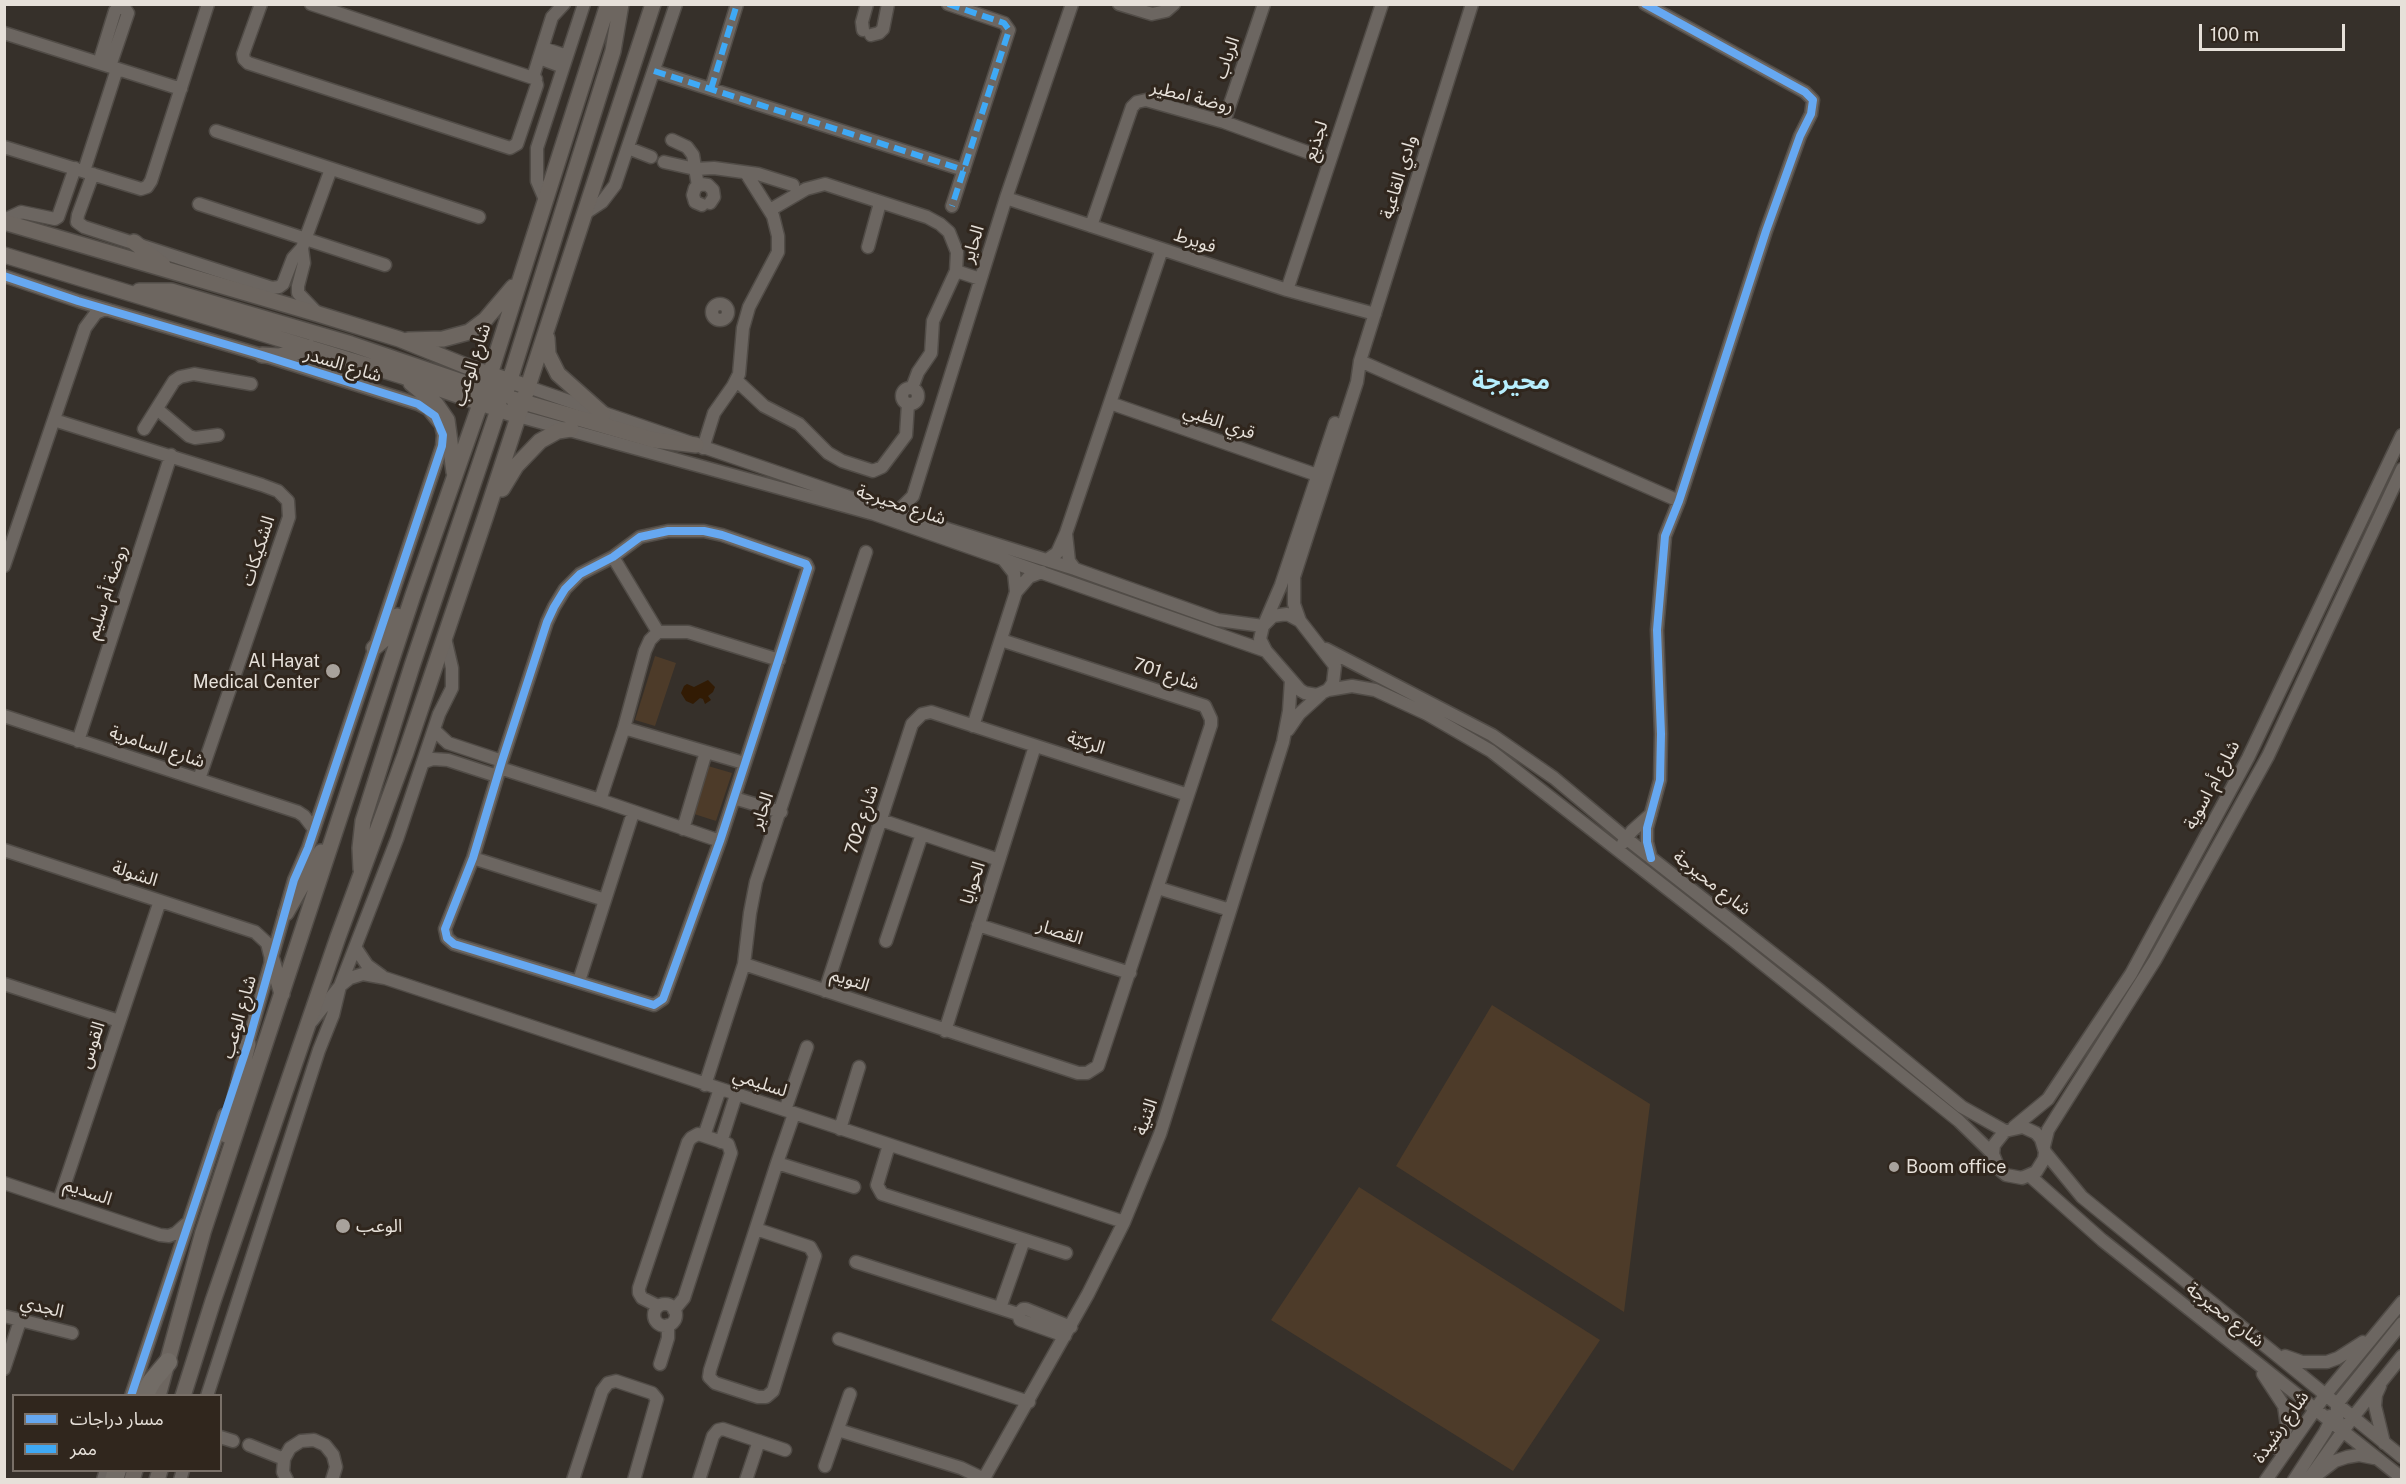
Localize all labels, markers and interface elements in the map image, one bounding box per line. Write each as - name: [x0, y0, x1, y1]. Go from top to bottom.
- scale bar: [2202, 12, 2348, 50]
- text: 100 m: [2210, 24, 2259, 45]
- street label: الرباب: [1210, 34, 1244, 82]
- street label: روضة امطير: [1148, 76, 1236, 118]
- street label: لجذيع: [1299, 118, 1333, 164]
- street label: وادي القاعية: [1376, 132, 1422, 222]
- street label: الحاير: [957, 223, 989, 265]
- street label: فويرط: [1171, 224, 1219, 258]
- street label: شارع الوعب: [448, 321, 496, 409]
- street label: شارع السدر: [302, 343, 384, 387]
- district label: محيرجة: [1472, 368, 1550, 396]
- street label: قري الظبي: [1180, 400, 1258, 444]
- street label: شارع محيرجة: [854, 480, 948, 530]
- street label: الشكيكات: [237, 513, 279, 589]
- street label: روضة أم سليم: [82, 542, 132, 642]
- place label: Al Hayat Medical Center: [193, 650, 320, 692]
- street label: شارع 701: [1130, 653, 1202, 695]
- marker: Al Hayat Medical Center: [324, 662, 342, 680]
- street label: شارع السامرية: [107, 721, 207, 773]
- street label: الركيّة: [1064, 727, 1108, 759]
- street label: شارع أم اسوية: [2180, 737, 2244, 833]
- street label: شارع 702: [841, 783, 883, 857]
- street label: الحاير: [746, 789, 778, 833]
- street label: شارع محيرجة: [1669, 846, 1755, 920]
- street label: الشولة: [110, 857, 160, 891]
- street label: الحوايا: [956, 859, 990, 907]
- street label: القصار: [1034, 914, 1086, 950]
- street label: التويم: [828, 964, 872, 996]
- street label: شارع الوعب: [217, 973, 261, 1061]
- street label: القوس: [74, 1019, 110, 1071]
- street label: لسليمي: [730, 1064, 790, 1102]
- street label: الثنية: [1130, 1096, 1162, 1138]
- place label: Boom office: [1906, 1156, 2006, 1178]
- marker: Boom office: [1887, 1160, 1901, 1174]
- street label: السديم: [61, 1174, 115, 1210]
- place label: الوعب: [356, 1215, 402, 1237]
- marker: الوعب: [334, 1217, 352, 1235]
- street label: شارع محيرجة: [2182, 1278, 2268, 1352]
- street label: الجدي: [18, 1291, 66, 1323]
- street label: شارع رشيدة: [2248, 1387, 2314, 1467]
- legend: [12, 1394, 222, 1472]
- text: مسار دراجات: [70, 1408, 164, 1429]
- text: ممر: [70, 1438, 97, 1459]

